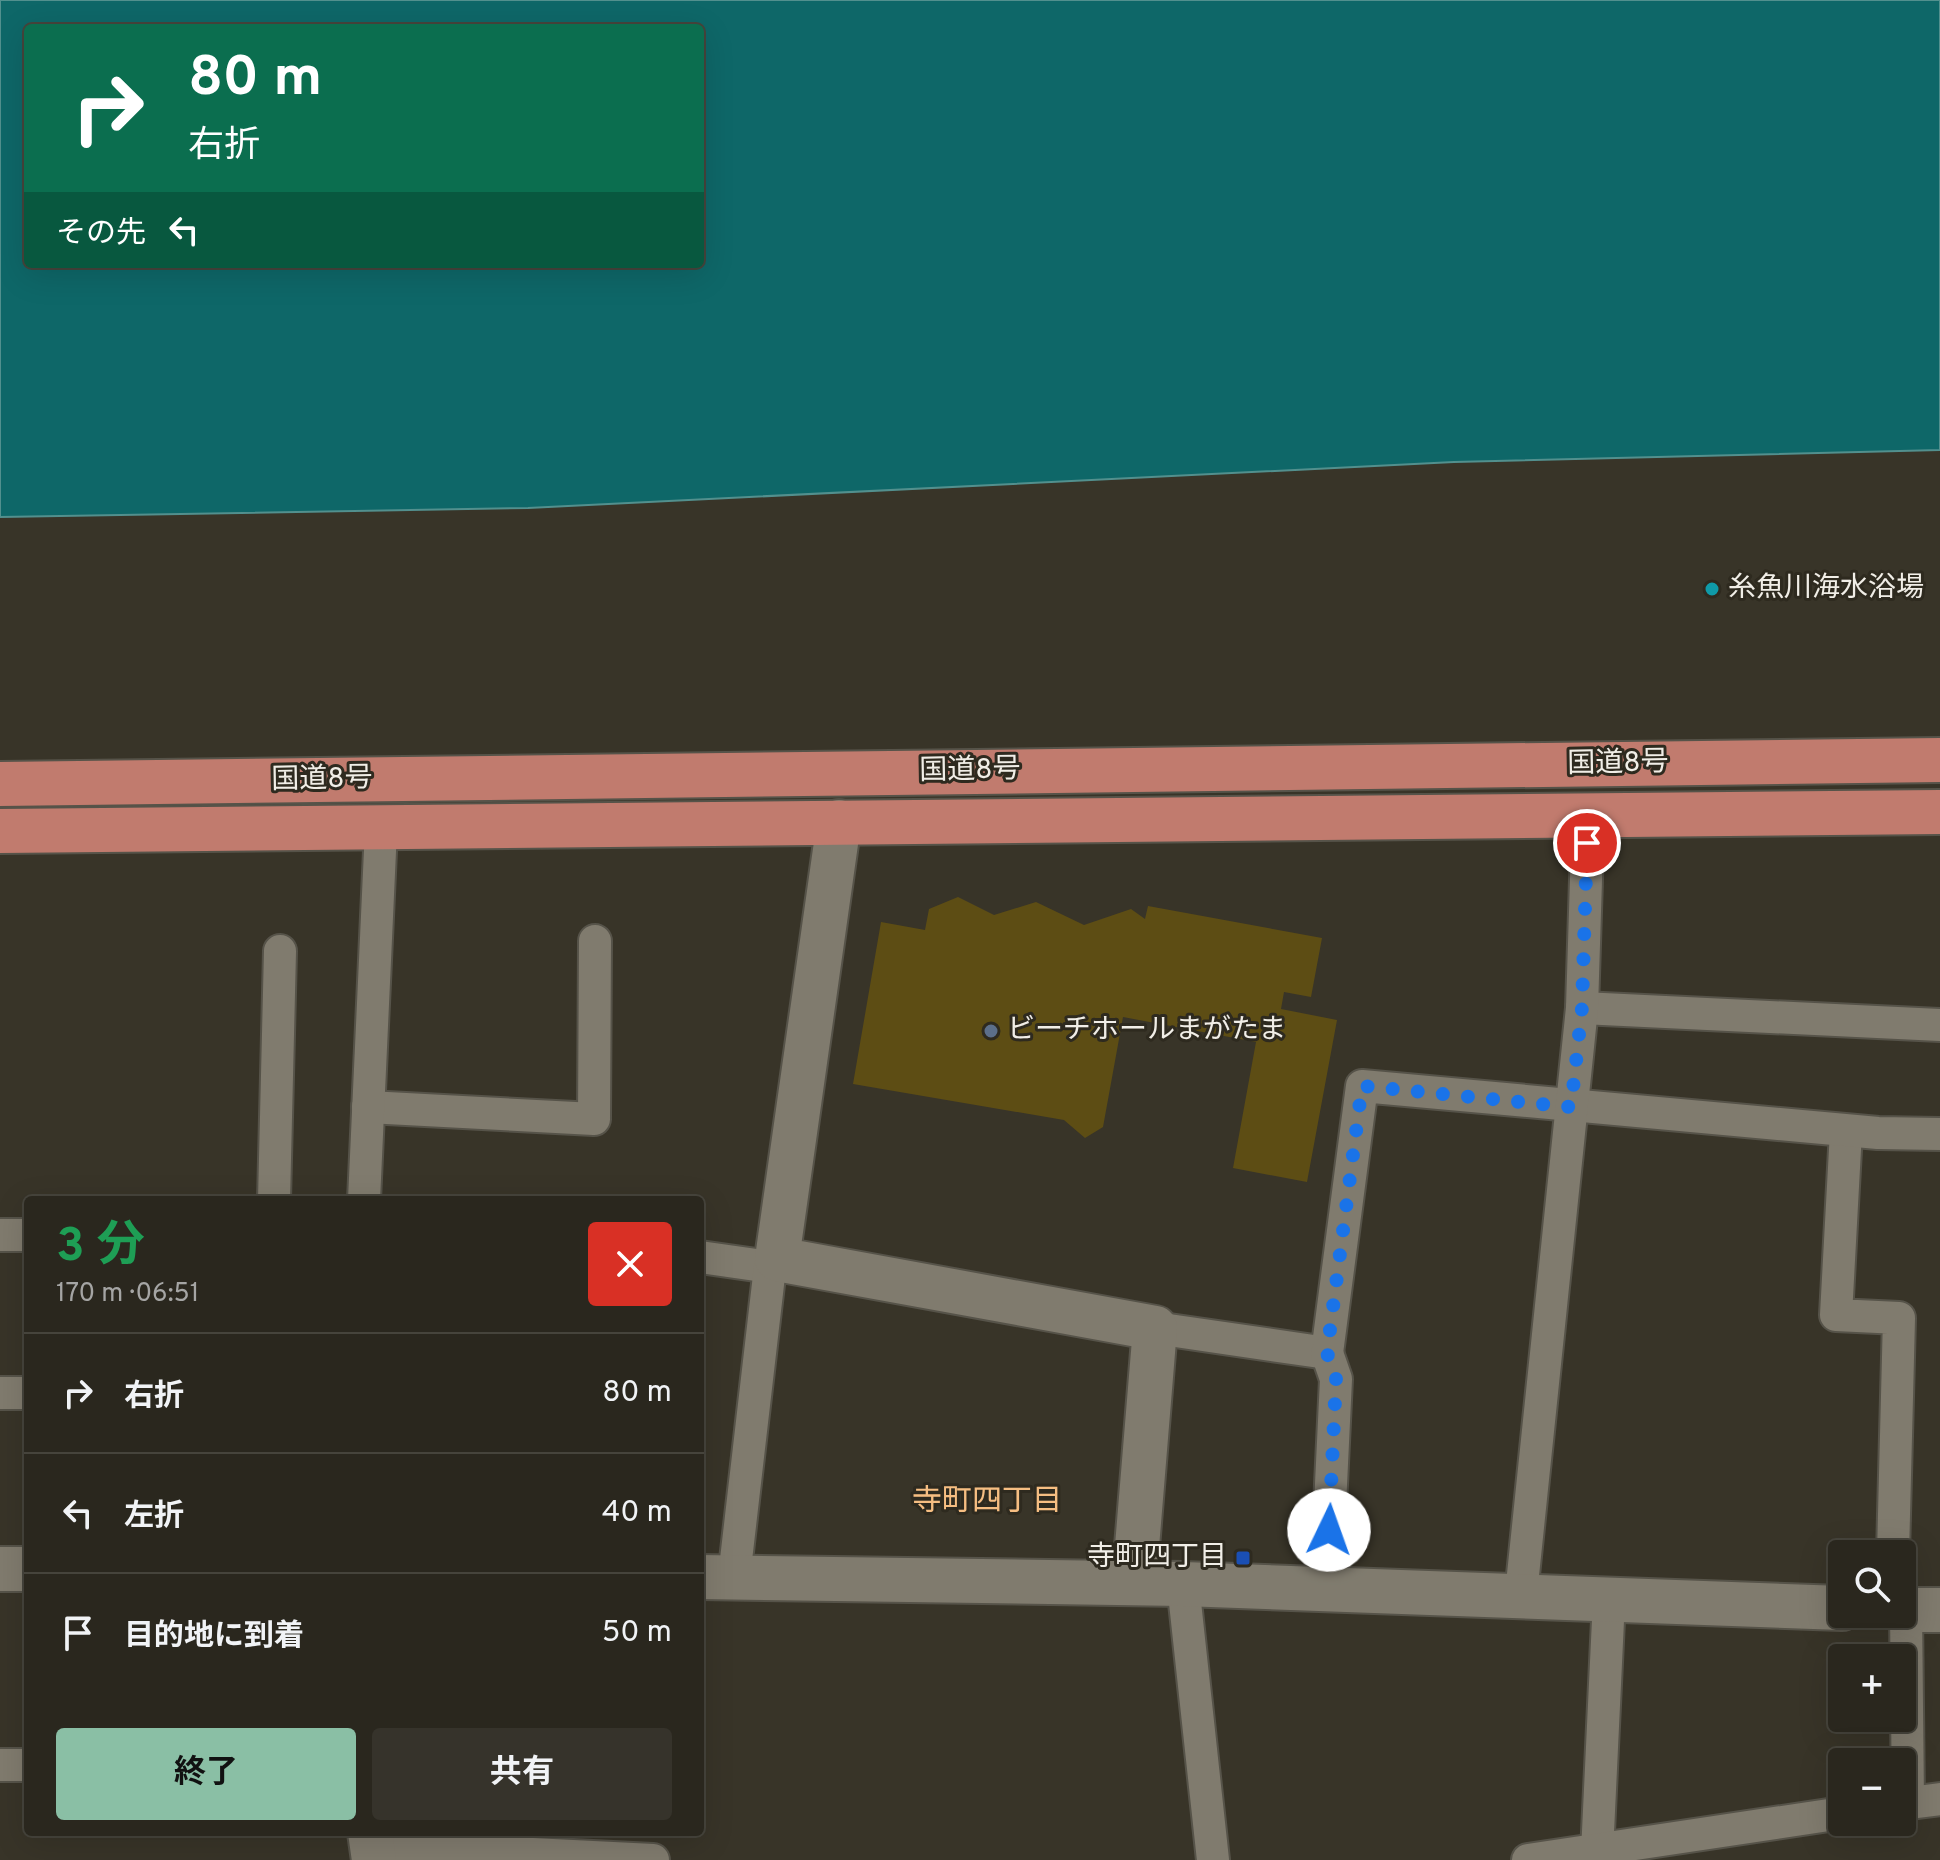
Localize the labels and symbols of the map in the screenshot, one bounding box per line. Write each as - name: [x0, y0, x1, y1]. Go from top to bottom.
- place label: 糸魚川海水浴場: [1728, 571, 1924, 607]
- marker: 糸魚川海水浴場: [1703, 580, 1721, 598]
- street label: 国道8号: [1567, 745, 1669, 783]
- street label: 国道8号: [919, 752, 1021, 790]
- street label: 国道8号: [271, 761, 373, 799]
- pin: [1553, 809, 1621, 877]
- place label: ビーチホールまがたま: [1007, 1013, 1286, 1049]
- marker: ビーチホールまがたま: [982, 1022, 1000, 1040]
- district label: 寺町四丁目: [912, 1484, 1062, 1521]
- position arrow: [1287, 1488, 1371, 1572]
- place label: 寺町四丁目: [1087, 1540, 1227, 1576]
- marker: 寺町四丁目: [1234, 1549, 1252, 1567]

